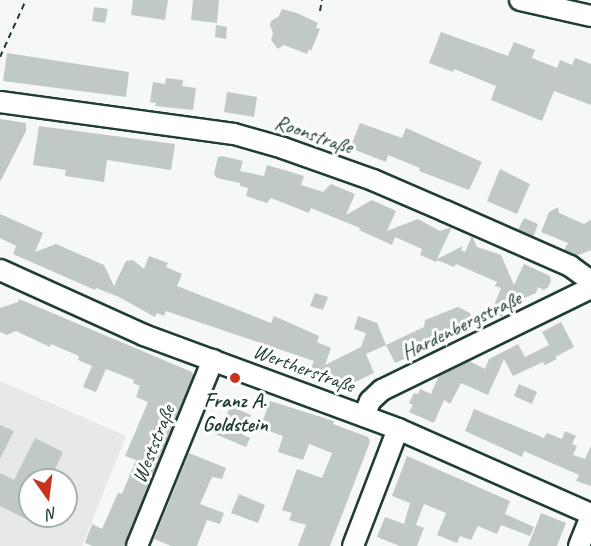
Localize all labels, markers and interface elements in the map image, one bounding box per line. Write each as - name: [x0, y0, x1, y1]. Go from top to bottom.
- street label: Roonstraße: [272, 109, 356, 159]
- street label: Hardenbergstraße: [397, 285, 525, 365]
- street label: Wertherstraße: [250, 338, 358, 398]
- marker: Franz A. Goldstein: [228, 371, 242, 385]
- place label: Franz A. Goldstein: [202, 387, 268, 437]
- street label: Weststraße: [126, 401, 180, 487]
- north arrow: [18, 468, 78, 528]
- text: N: [45, 503, 59, 524]

